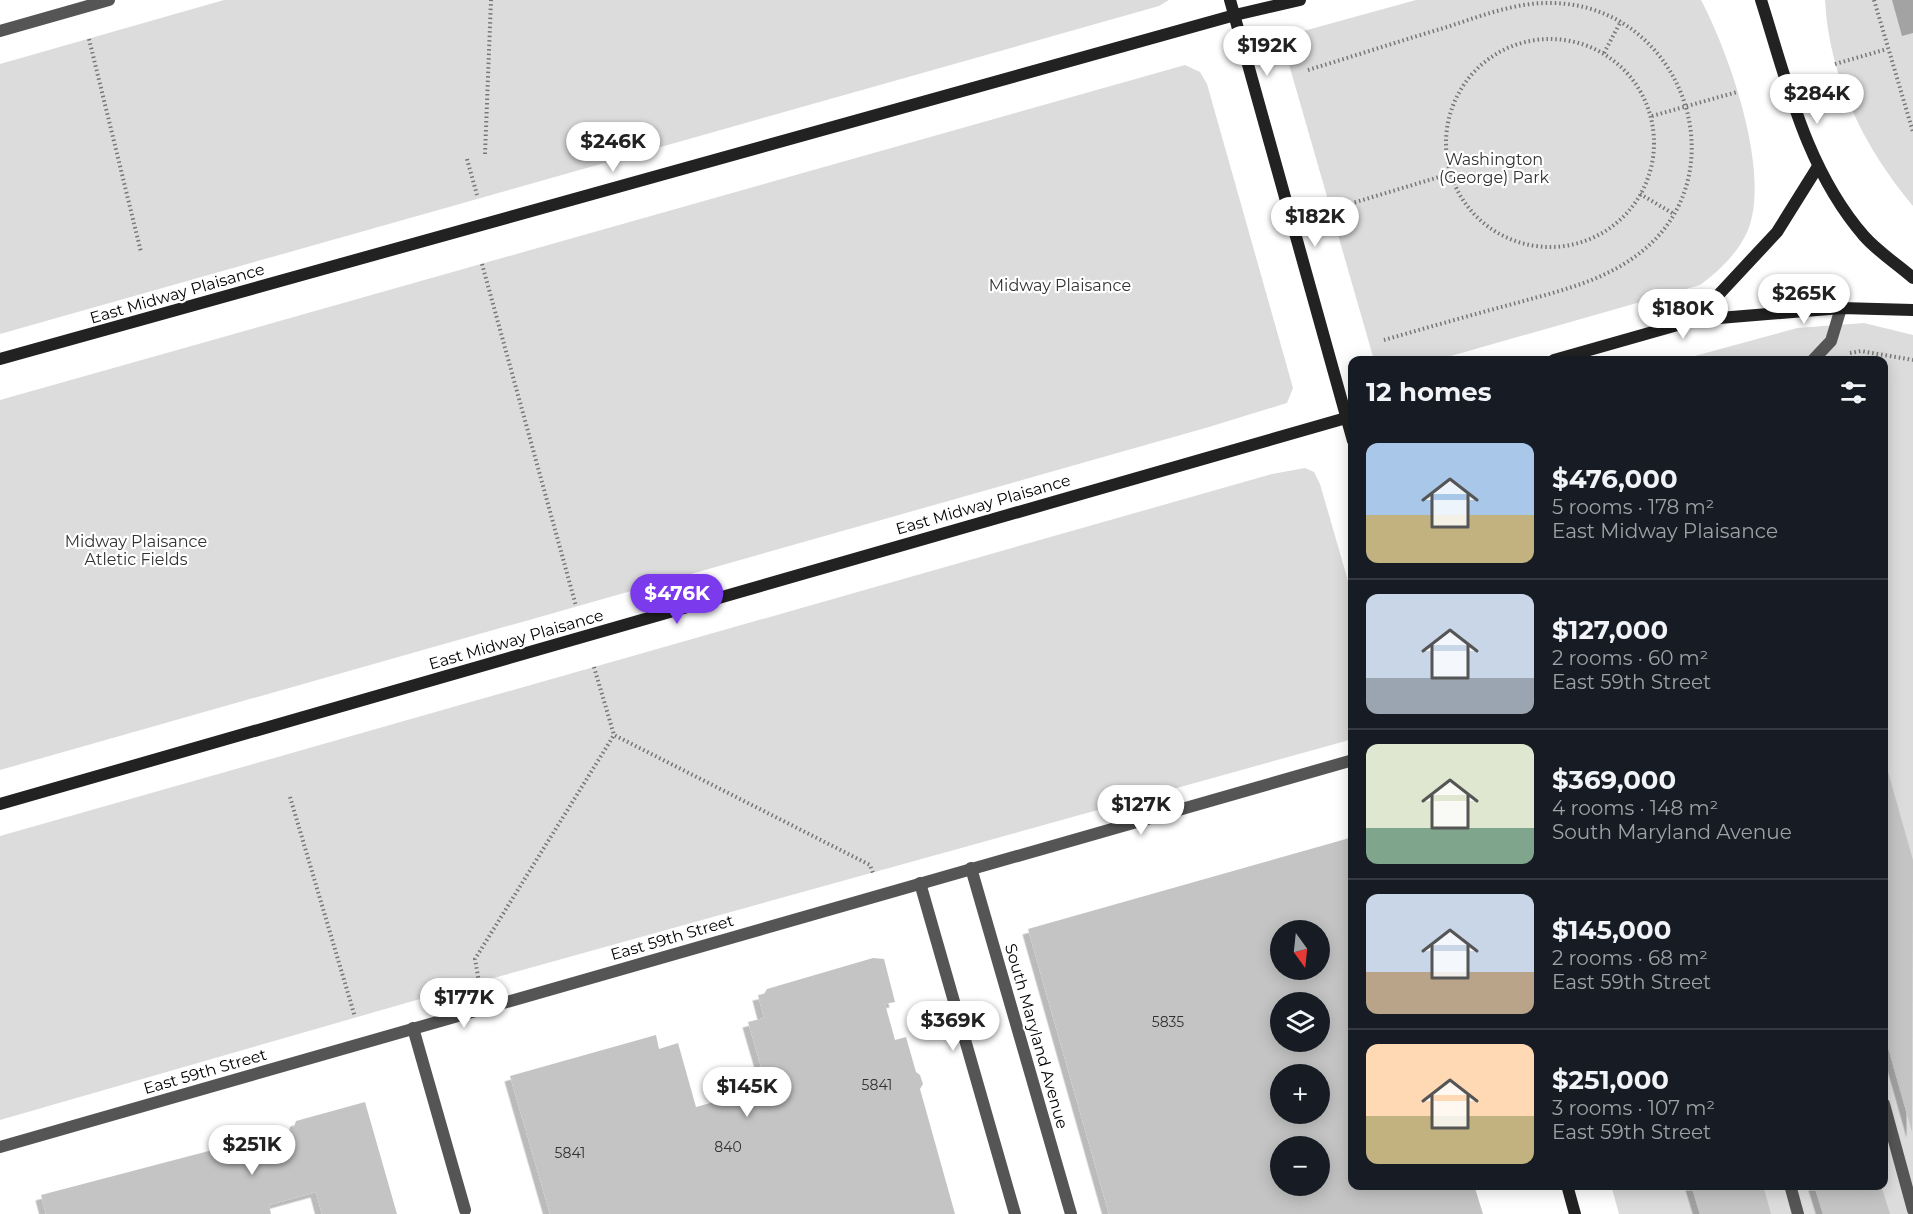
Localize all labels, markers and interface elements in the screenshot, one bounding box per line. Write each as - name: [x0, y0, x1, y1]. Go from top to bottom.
- pin: $192K: [1225, 26, 1309, 77]
- text: $192K: [1237, 33, 1297, 57]
- pin: $284K: [1775, 74, 1859, 125]
- text: $284K: [1784, 81, 1850, 105]
- pin: $246K: [571, 122, 655, 173]
- text: $246K: [580, 129, 646, 153]
- park label: Washington (George) Park: [1439, 150, 1550, 187]
- pin: $182K: [1273, 197, 1357, 248]
- text: $182K: [1285, 204, 1345, 228]
- street label: East Midway Plaisance: [88, 259, 267, 328]
- pin: $265K: [1762, 274, 1846, 325]
- park label: Midway Plaisance: [989, 276, 1131, 295]
- text: $265K: [1772, 281, 1836, 305]
- pin: $180K: [1641, 289, 1725, 340]
- text: $180K: [1652, 296, 1714, 320]
- text: 12 homes: [1366, 376, 1492, 408]
- icon: filters: [1837, 376, 1870, 409]
- text: $476,000: [1552, 463, 1678, 495]
- icon: home: [1414, 467, 1486, 539]
- street label: East Midway Plaisance: [894, 470, 1073, 539]
- text: 5 rooms · 178 m²: [1552, 495, 1714, 519]
- text: East Midway Plaisance: [1552, 519, 1778, 543]
- park label: Midway Plaisance Atletic Fields: [65, 532, 207, 569]
- pin: $476K: [635, 574, 719, 625]
- text: $476K: [644, 581, 710, 605]
- street label: East Midway Plaisance: [427, 605, 606, 674]
- text: $127,000: [1552, 614, 1668, 646]
- icon: home: [1414, 618, 1486, 690]
- text: 2 rooms · 60 m²: [1552, 646, 1708, 670]
- text: East 59th Street: [1552, 670, 1711, 694]
- text: $369,000: [1552, 764, 1676, 796]
- icon: home: [1414, 768, 1486, 840]
- pin: $127K: [1099, 785, 1183, 836]
- text: $127K: [1111, 792, 1171, 816]
- text: 4 rooms · 148 m²: [1552, 796, 1718, 820]
- text: South Maryland Avenue: [1552, 820, 1792, 844]
- street label: East 59th Street: [608, 911, 736, 964]
- text: $145,000: [1552, 914, 1671, 946]
- icon: home: [1414, 918, 1486, 990]
- north arrow: [1270, 920, 1330, 980]
- map controls: [1270, 920, 1330, 1196]
- street label: South Maryland Avenue: [1001, 941, 1072, 1131]
- text: 2 rooms · 68 m²: [1552, 946, 1708, 970]
- text: East 59th Street: [1552, 970, 1711, 994]
- pin: $177K: [422, 978, 506, 1029]
- text: $177K: [434, 985, 494, 1009]
- button: layers: [1270, 992, 1330, 1052]
- pin: $369K: [911, 1001, 995, 1052]
- text: $369K: [921, 1008, 985, 1032]
- house number: 5835: [1152, 1013, 1184, 1031]
- street label: East 59th Street: [141, 1045, 269, 1098]
- button: +: [1270, 1064, 1330, 1124]
- text: $251,000: [1552, 1064, 1669, 1096]
- pin: $145K: [705, 1067, 789, 1118]
- icon: home: [1414, 1068, 1486, 1140]
- text: $145K: [717, 1074, 777, 1098]
- house number: 5841: [862, 1076, 892, 1094]
- text: 3 rooms · 107 m²: [1552, 1096, 1715, 1120]
- text: East 59th Street: [1552, 1120, 1711, 1144]
- pin: $251K: [210, 1125, 294, 1176]
- text: $251K: [222, 1132, 282, 1156]
- button: −: [1270, 1136, 1330, 1196]
- house number: 840: [714, 1138, 742, 1156]
- house number: 5841: [555, 1144, 585, 1162]

